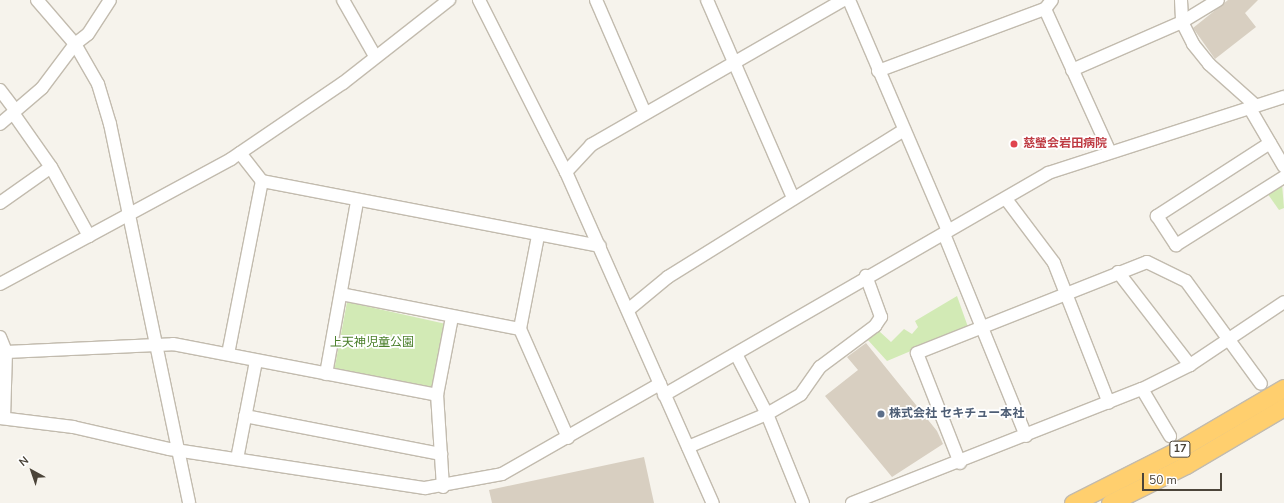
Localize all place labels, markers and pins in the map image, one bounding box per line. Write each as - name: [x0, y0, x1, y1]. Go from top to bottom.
- place label: 慈瑩会岩田病院: [1023, 137, 1107, 151]
- marker: 慈瑩会岩田病院: [1008, 138, 1020, 150]
- place label: 株式会社 セキチュー本社: [889, 407, 1024, 421]
- marker: 株式会社 セキチュー本社: [876, 409, 886, 419]

